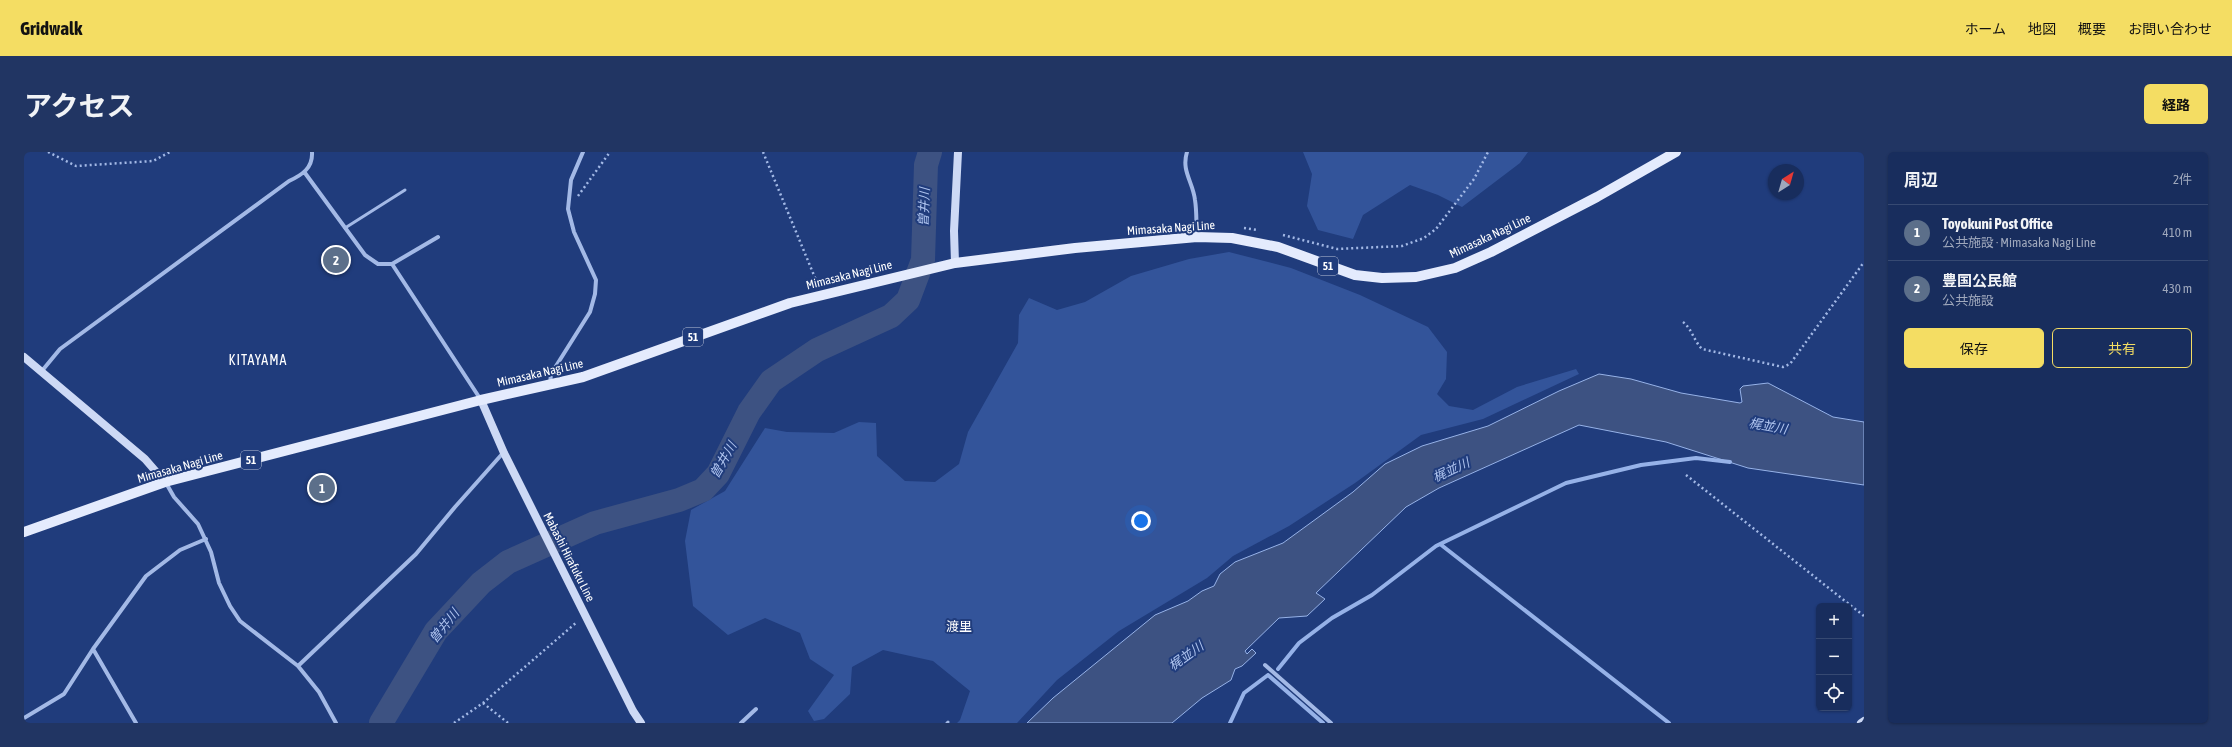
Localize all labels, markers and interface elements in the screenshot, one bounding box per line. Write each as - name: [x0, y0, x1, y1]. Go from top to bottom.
- text: Gridwalk: [20, 17, 82, 39]
- text: ホーム: [1964, 21, 2006, 37]
- text: 地図: [2028, 21, 2056, 37]
- text: 概要: [2078, 21, 2106, 37]
- text: お問い合わせ: [2128, 21, 2212, 37]
- button: 経路: [2144, 84, 2208, 124]
- text: アクセス: [24, 90, 135, 122]
- north arrow: [1768, 164, 1804, 200]
- text: 周辺: [1904, 170, 1938, 190]
- text: 2件: [2173, 172, 2192, 187]
- water label: 曽井川: [916, 185, 932, 227]
- street label: Mimasaka Nagi Line: [1447, 211, 1533, 261]
- text: Toyokuni Post Office: [1942, 215, 2053, 232]
- street label: Mimasaka Nagi Line: [1126, 218, 1216, 238]
- text: 1: [1914, 225, 1920, 240]
- text: 410 m: [2163, 225, 2192, 240]
- text: 公共施設 · Mimasaka Nagi Line: [1942, 235, 2096, 250]
- pin: 2: [323, 245, 349, 275]
- road number: 51: [1318, 257, 1338, 275]
- street label: Mimasaka Nagi Line: [804, 258, 894, 292]
- text: 豊国公民館: [1942, 272, 2017, 289]
- text: 2: [1914, 281, 1920, 296]
- text: 430 m: [2163, 281, 2192, 296]
- text: 公共施設: [1942, 293, 1994, 308]
- road number: 51: [683, 328, 703, 346]
- button: 保存: [1904, 328, 2044, 368]
- button: 共有: [2052, 328, 2192, 368]
- district label: KITAYAMA: [229, 352, 287, 368]
- street label: Mimasaka Nagi Line: [495, 356, 585, 390]
- water label: 梶並川: [1747, 415, 1790, 437]
- water label: 曽井川: [707, 438, 740, 481]
- street label: Mimasaka Nagi Line: [136, 448, 224, 486]
- road number: 51: [241, 451, 261, 469]
- water label: 梶並川: [1430, 454, 1474, 485]
- pin: 1: [309, 473, 335, 503]
- street label: Mabashi Hirafuku Line: [540, 510, 598, 604]
- your location: [1131, 511, 1151, 531]
- map controls: [1816, 603, 1852, 711]
- button: +: [1816, 603, 1852, 639]
- water label: 曽井川: [426, 605, 463, 646]
- district label: 渡里: [946, 619, 972, 634]
- water label: 梶並川: [1166, 637, 1208, 674]
- button: −: [1816, 639, 1852, 675]
- button: locate: [1816, 675, 1852, 711]

